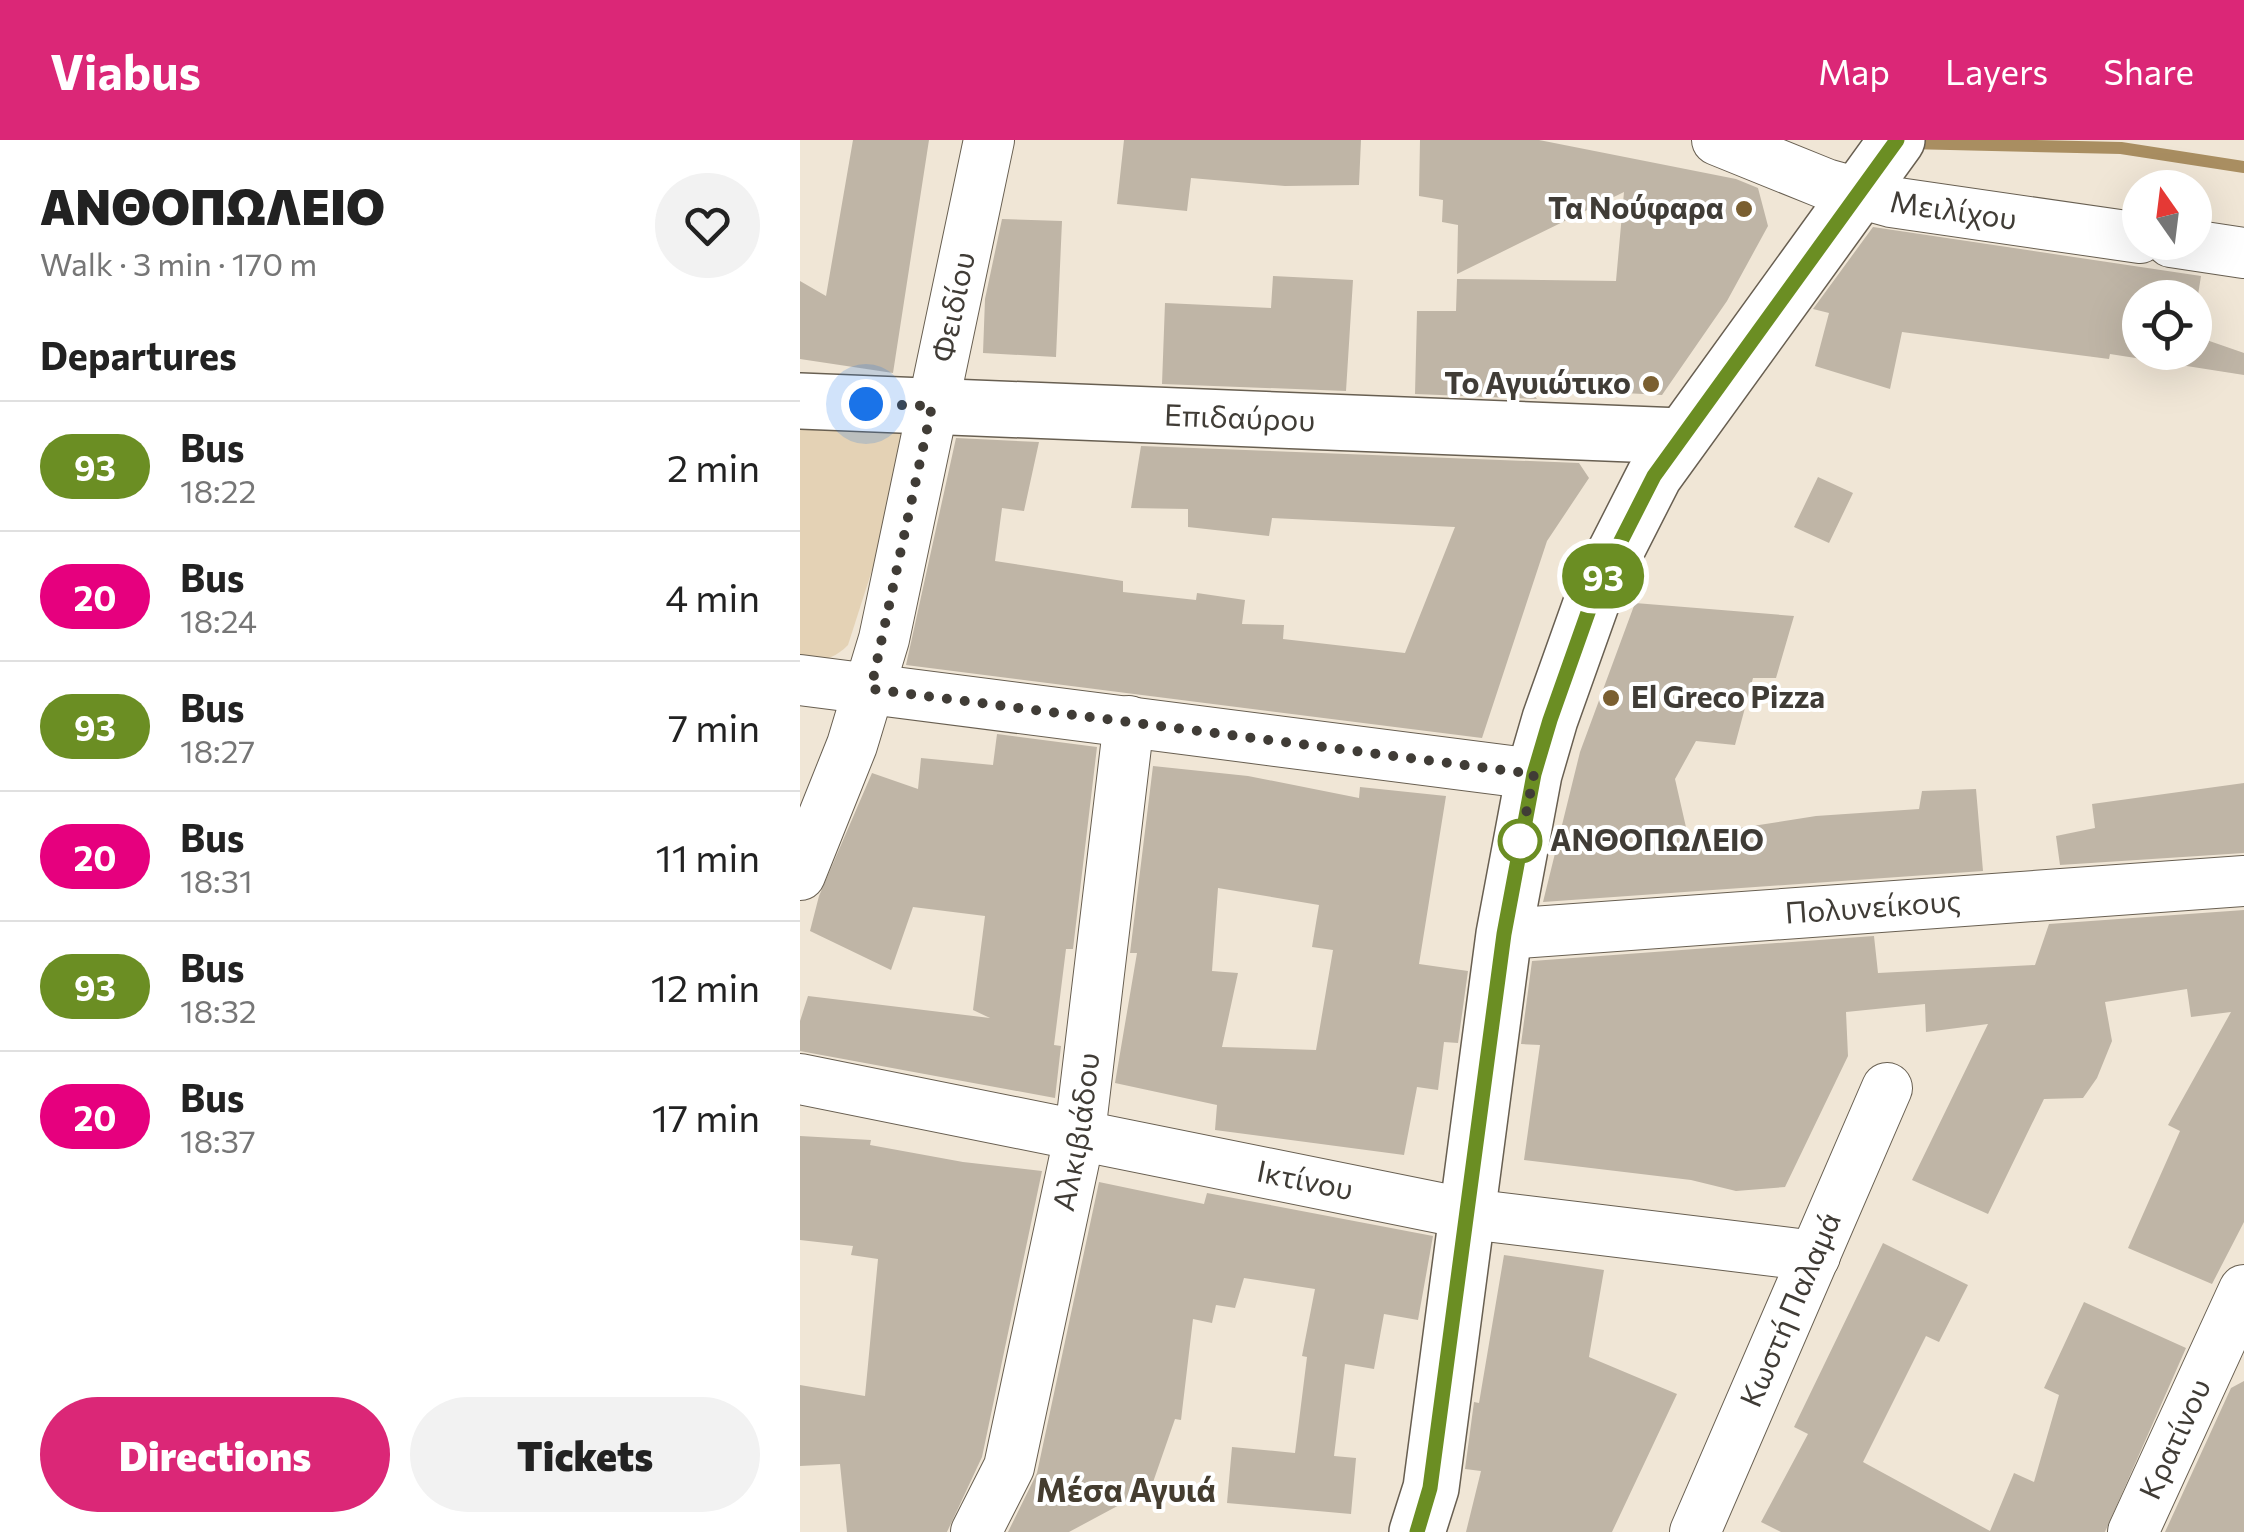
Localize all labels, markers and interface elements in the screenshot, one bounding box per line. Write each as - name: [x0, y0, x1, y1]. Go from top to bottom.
- text: Viabus: [50, 41, 201, 100]
- text: Map: [1818, 49, 1890, 92]
- text: Layers: [1945, 49, 2048, 92]
- text: Share: [2103, 49, 2194, 92]
- north arrow: [2122, 170, 2212, 260]
- map controls: [2122, 170, 2212, 370]
- button: heart: [655, 173, 760, 278]
- text: ΑΝΘΟΠΩΛΕΙΟ: [40, 176, 385, 235]
- street label: Μειλίχου: [1888, 181, 2019, 236]
- place label: Τα Νούφαρα: [1548, 188, 1724, 225]
- marker: Τα Νούφαρα: [1733, 198, 1755, 220]
- text: Walk · 3 min · 170 m: [40, 243, 317, 283]
- street label: Φειδίου: [922, 248, 981, 365]
- button: locate: [2122, 280, 2212, 370]
- text: Departures: [40, 331, 237, 378]
- place label: Το Αγυιώτικο: [1444, 363, 1631, 400]
- marker: Το Αγυιώτικο: [1640, 373, 1662, 395]
- your location: [841, 379, 891, 429]
- street label: Επιδαύρου: [1163, 394, 1316, 437]
- text: Bus: [180, 423, 245, 470]
- text: 2 min: [667, 443, 760, 490]
- text: 93: [74, 445, 116, 488]
- text: 18:22: [180, 470, 256, 510]
- line badge: 93: [1558, 544, 1648, 608]
- text: Bus: [180, 553, 245, 600]
- text: 93: [1582, 555, 1624, 598]
- text: 4 min: [665, 573, 760, 620]
- text: 20: [74, 575, 116, 618]
- text: 18:24: [180, 600, 257, 640]
- place label: El Greco Pizza: [1631, 677, 1825, 714]
- text: Bus: [180, 683, 245, 730]
- marker: El Greco Pizza: [1600, 687, 1622, 709]
- text: 7 min: [668, 703, 760, 750]
- text: 93: [74, 705, 116, 748]
- text: 18:27: [180, 730, 255, 770]
- text: Bus: [180, 813, 245, 860]
- marker: ΑΝΘΟΠΩΛΕΙΟ: [1499, 820, 1541, 862]
- place label: ΑΝΘΟΠΩΛΕΙΟ: [1550, 820, 1764, 857]
- text: 11 min: [656, 833, 760, 880]
- text: 20: [74, 835, 116, 878]
- text: 18:31: [180, 860, 253, 900]
- street label: Πολυνείκους: [1783, 880, 1962, 930]
- text: Bus: [180, 943, 245, 990]
- text: 12 min: [651, 963, 760, 1010]
- text: 93: [74, 965, 116, 1008]
- text: 18:32: [180, 990, 257, 1030]
- street label: Αλκιβιάδου: [1043, 1050, 1105, 1214]
- text: Bus: [180, 1073, 245, 1120]
- text: 17 min: [652, 1093, 760, 1140]
- text: 20: [74, 1095, 116, 1138]
- text: 18:37: [180, 1120, 256, 1160]
- street label: Ικτίνου: [1254, 1151, 1357, 1206]
- street label: Κωστή Παλαμά: [1730, 1206, 1847, 1412]
- street label: Κρατίνου: [2130, 1372, 2217, 1504]
- button: Directions: [40, 1397, 390, 1512]
- button: Tickets: [410, 1397, 760, 1512]
- district label: Μέσα Αγυιά: [1036, 1469, 1216, 1509]

